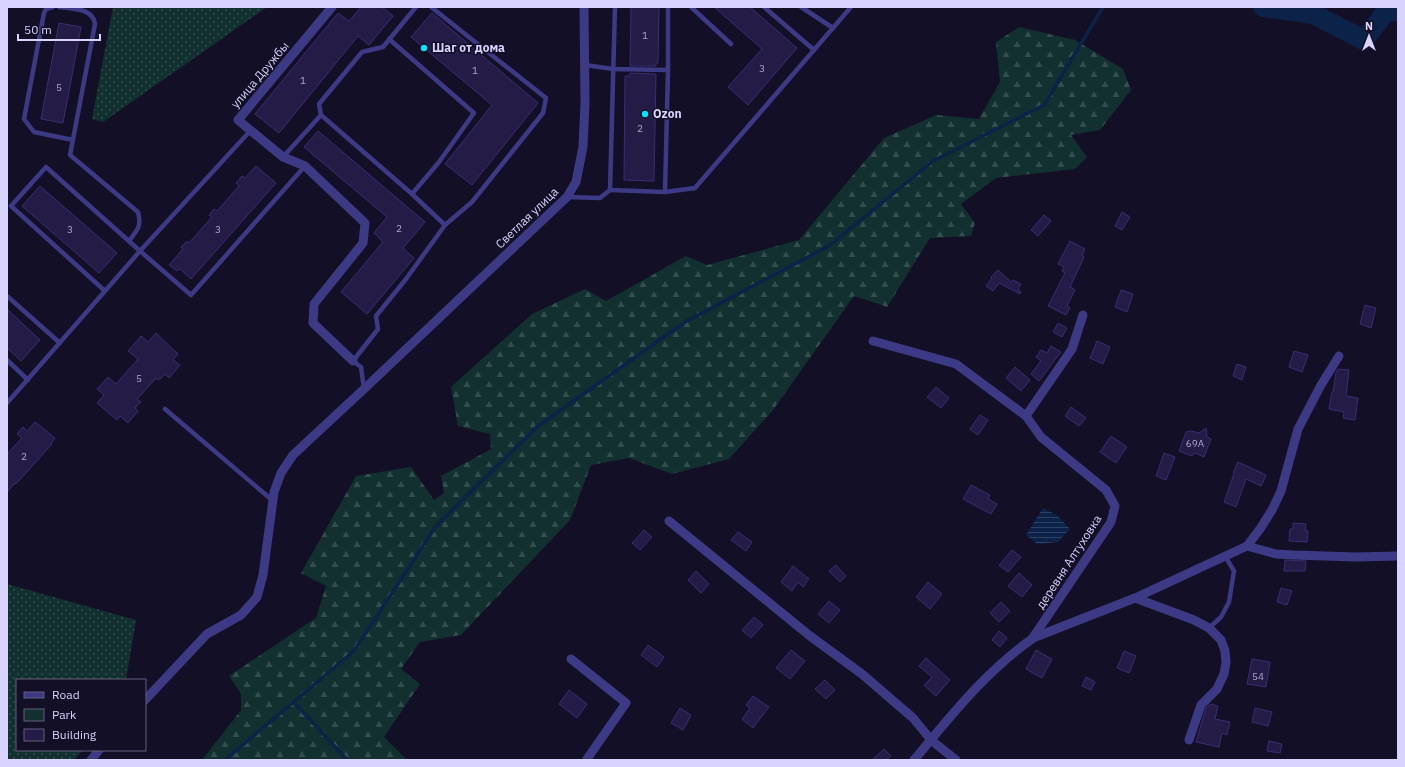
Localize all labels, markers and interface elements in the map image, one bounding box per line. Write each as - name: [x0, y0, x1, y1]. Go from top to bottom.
- scale bar: [18, 16, 100, 42]
- north arrow: [1349, 16, 1389, 56]
- text: N: [1365, 19, 1373, 33]
- text: 50 m: [24, 22, 52, 37]
- house number: 1: [642, 29, 648, 42]
- street label: улица Дружбы: [227, 38, 292, 111]
- place label: Шаг от дома: [432, 40, 505, 55]
- marker: Шаг от дома: [419, 43, 429, 53]
- house number: 3: [759, 62, 765, 75]
- house number: 1: [472, 64, 478, 77]
- house number: 1: [300, 74, 306, 87]
- house number: 5: [56, 81, 62, 94]
- place label: Ozon: [653, 106, 682, 121]
- marker: Ozon: [640, 109, 650, 119]
- house number: 2: [637, 122, 643, 135]
- street label: Светлая улица: [492, 183, 562, 251]
- house number: 2: [396, 222, 402, 235]
- house number: 3: [67, 223, 73, 236]
- house number: 3: [215, 223, 221, 236]
- house number: 5: [136, 372, 142, 385]
- house number: 69А: [1186, 437, 1205, 450]
- house number: 2: [21, 450, 27, 463]
- street label: деревня Алтуховка: [1033, 511, 1105, 612]
- house number: 54: [1252, 670, 1264, 683]
- legend: [16, 679, 146, 751]
- text: Road: [52, 687, 80, 702]
- text: Park: [52, 707, 77, 722]
- text: Building: [52, 727, 97, 742]

